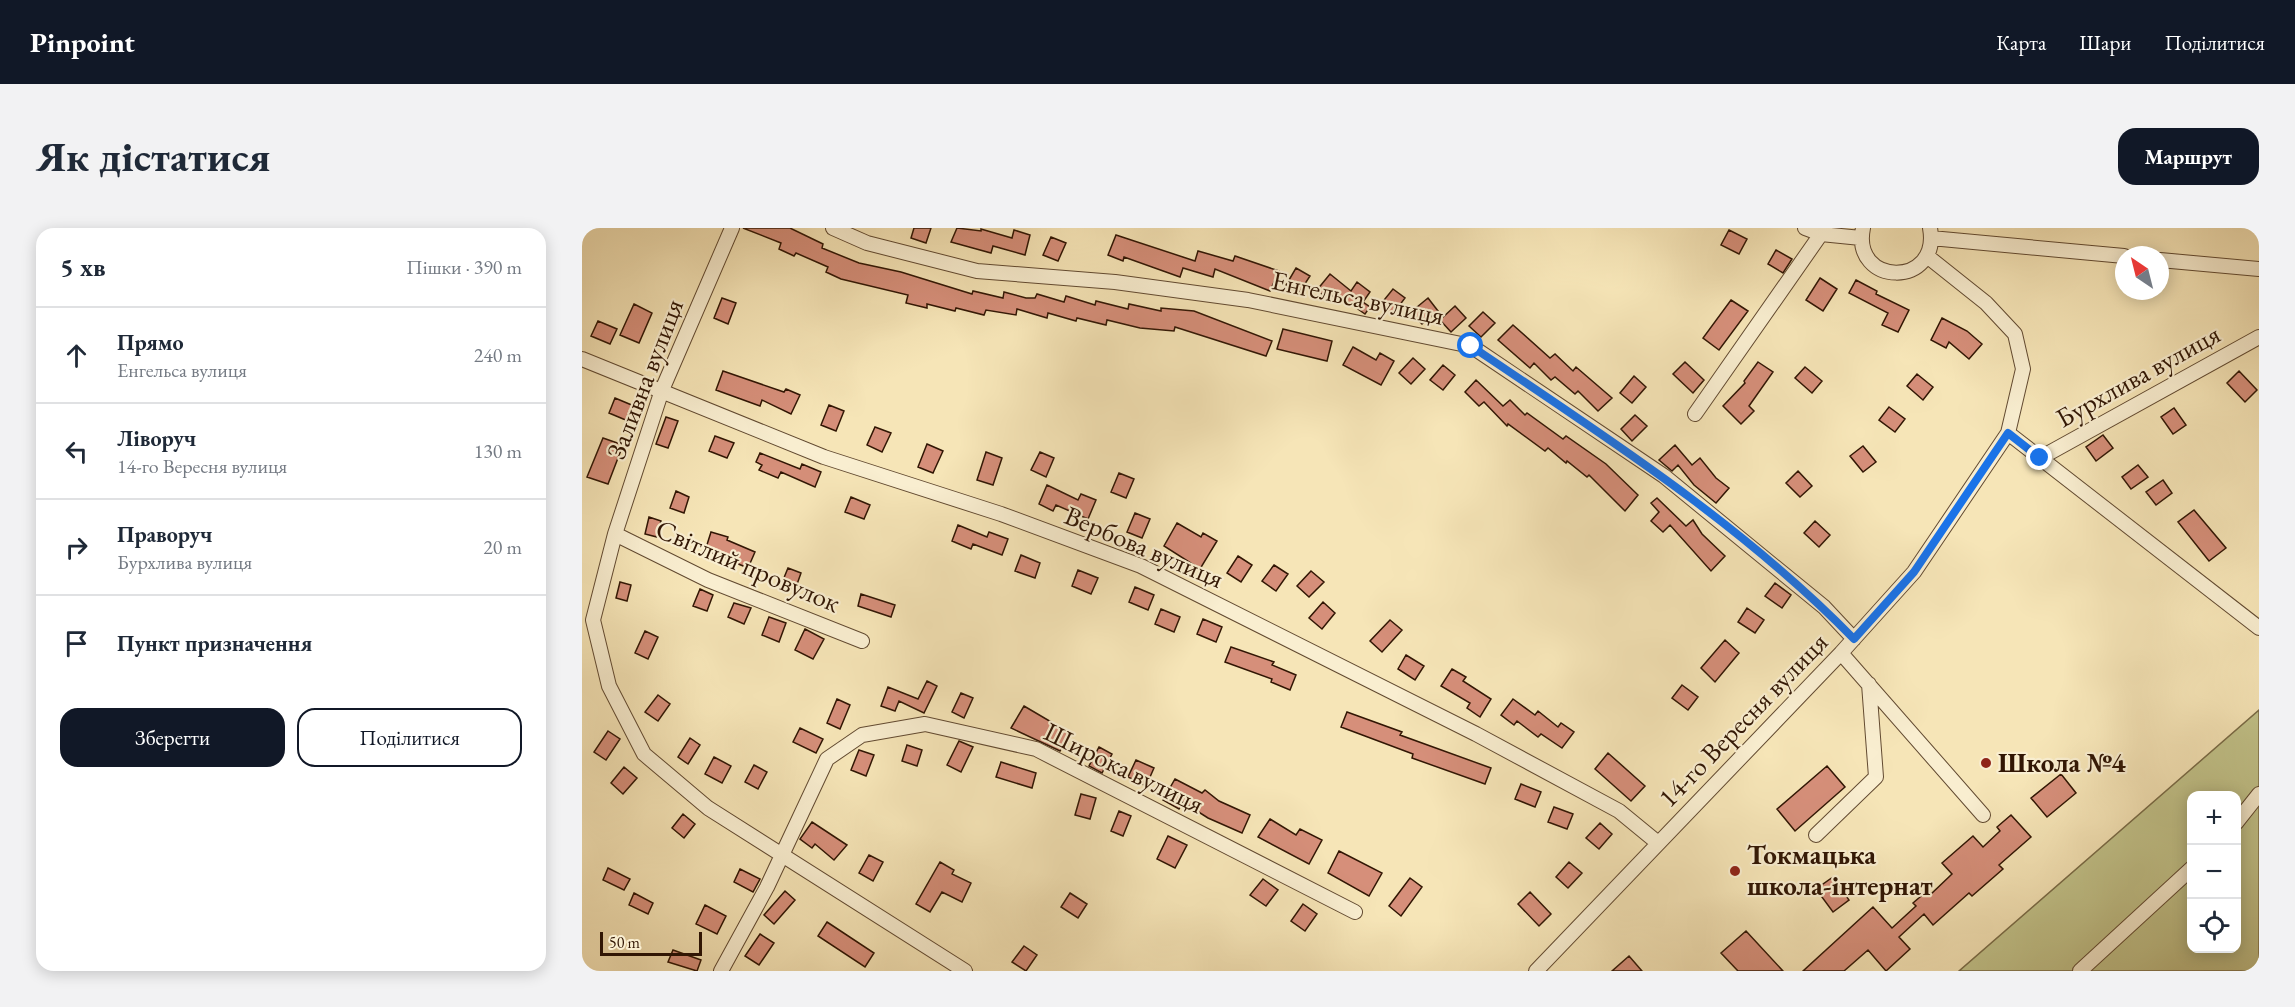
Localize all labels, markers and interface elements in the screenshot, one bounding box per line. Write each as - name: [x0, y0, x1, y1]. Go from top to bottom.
- text: Pinpoint: [30, 24, 135, 60]
- text: Карта: [1996, 29, 2046, 56]
- text: Шари: [2079, 29, 2131, 56]
- text: Поділитися: [2164, 29, 2265, 56]
- button: Маршрут: [2118, 128, 2259, 185]
- text: Як дістатися: [36, 129, 270, 184]
- north arrow: [2115, 246, 2169, 300]
- text: 5 хв: [60, 250, 106, 284]
- text: Пішки · 390 m: [406, 254, 522, 280]
- street label: Енгельса вулиця: [1269, 262, 1448, 333]
- street label: Заливна вулиця: [598, 294, 691, 464]
- street label: Бурхлива вулиця: [2049, 316, 2226, 435]
- text: Прямо: [117, 328, 184, 357]
- route start: [1457, 332, 1483, 358]
- icon: ahead: [60, 339, 93, 372]
- text: 240 m: [474, 342, 522, 368]
- text: Енгельса вулиця: [117, 357, 247, 383]
- text: Ліворуч: [117, 424, 196, 453]
- icon: left: [60, 435, 93, 468]
- text: 130 m: [474, 438, 522, 464]
- route end: [2026, 444, 2052, 470]
- text: 14-го Вересня вулиця: [117, 453, 287, 479]
- street label: Вербова вулиця: [1059, 497, 1229, 596]
- street label: Світлий провулок: [651, 511, 846, 620]
- text: Праворуч: [117, 520, 213, 549]
- icon: right: [60, 531, 93, 564]
- text: 20 m: [483, 534, 522, 560]
- text: Бурхлива вулиця: [117, 549, 252, 575]
- street label: 14-го Вересня вулиця: [1650, 625, 1835, 814]
- icon: arrive: [60, 627, 93, 660]
- text: Пункт призначення: [117, 629, 312, 658]
- button: Зберегти: [60, 708, 285, 767]
- button: Поділитися: [297, 708, 522, 767]
- street label: Широка вулиця: [1039, 714, 1210, 821]
- place label: Школа №4: [1998, 745, 2126, 780]
- marker: Школа №4: [1979, 756, 1993, 770]
- map controls: [2187, 791, 2241, 953]
- button: +: [2187, 791, 2241, 845]
- place label: Токмацька школа-інтернат: [1747, 837, 1933, 903]
- button: −: [2187, 845, 2241, 899]
- marker: Токмацька школа-інтернат: [1728, 864, 1742, 878]
- button: locate: [2187, 899, 2241, 953]
- scale bar: [600, 929, 702, 956]
- text: 50 m: [609, 932, 640, 953]

